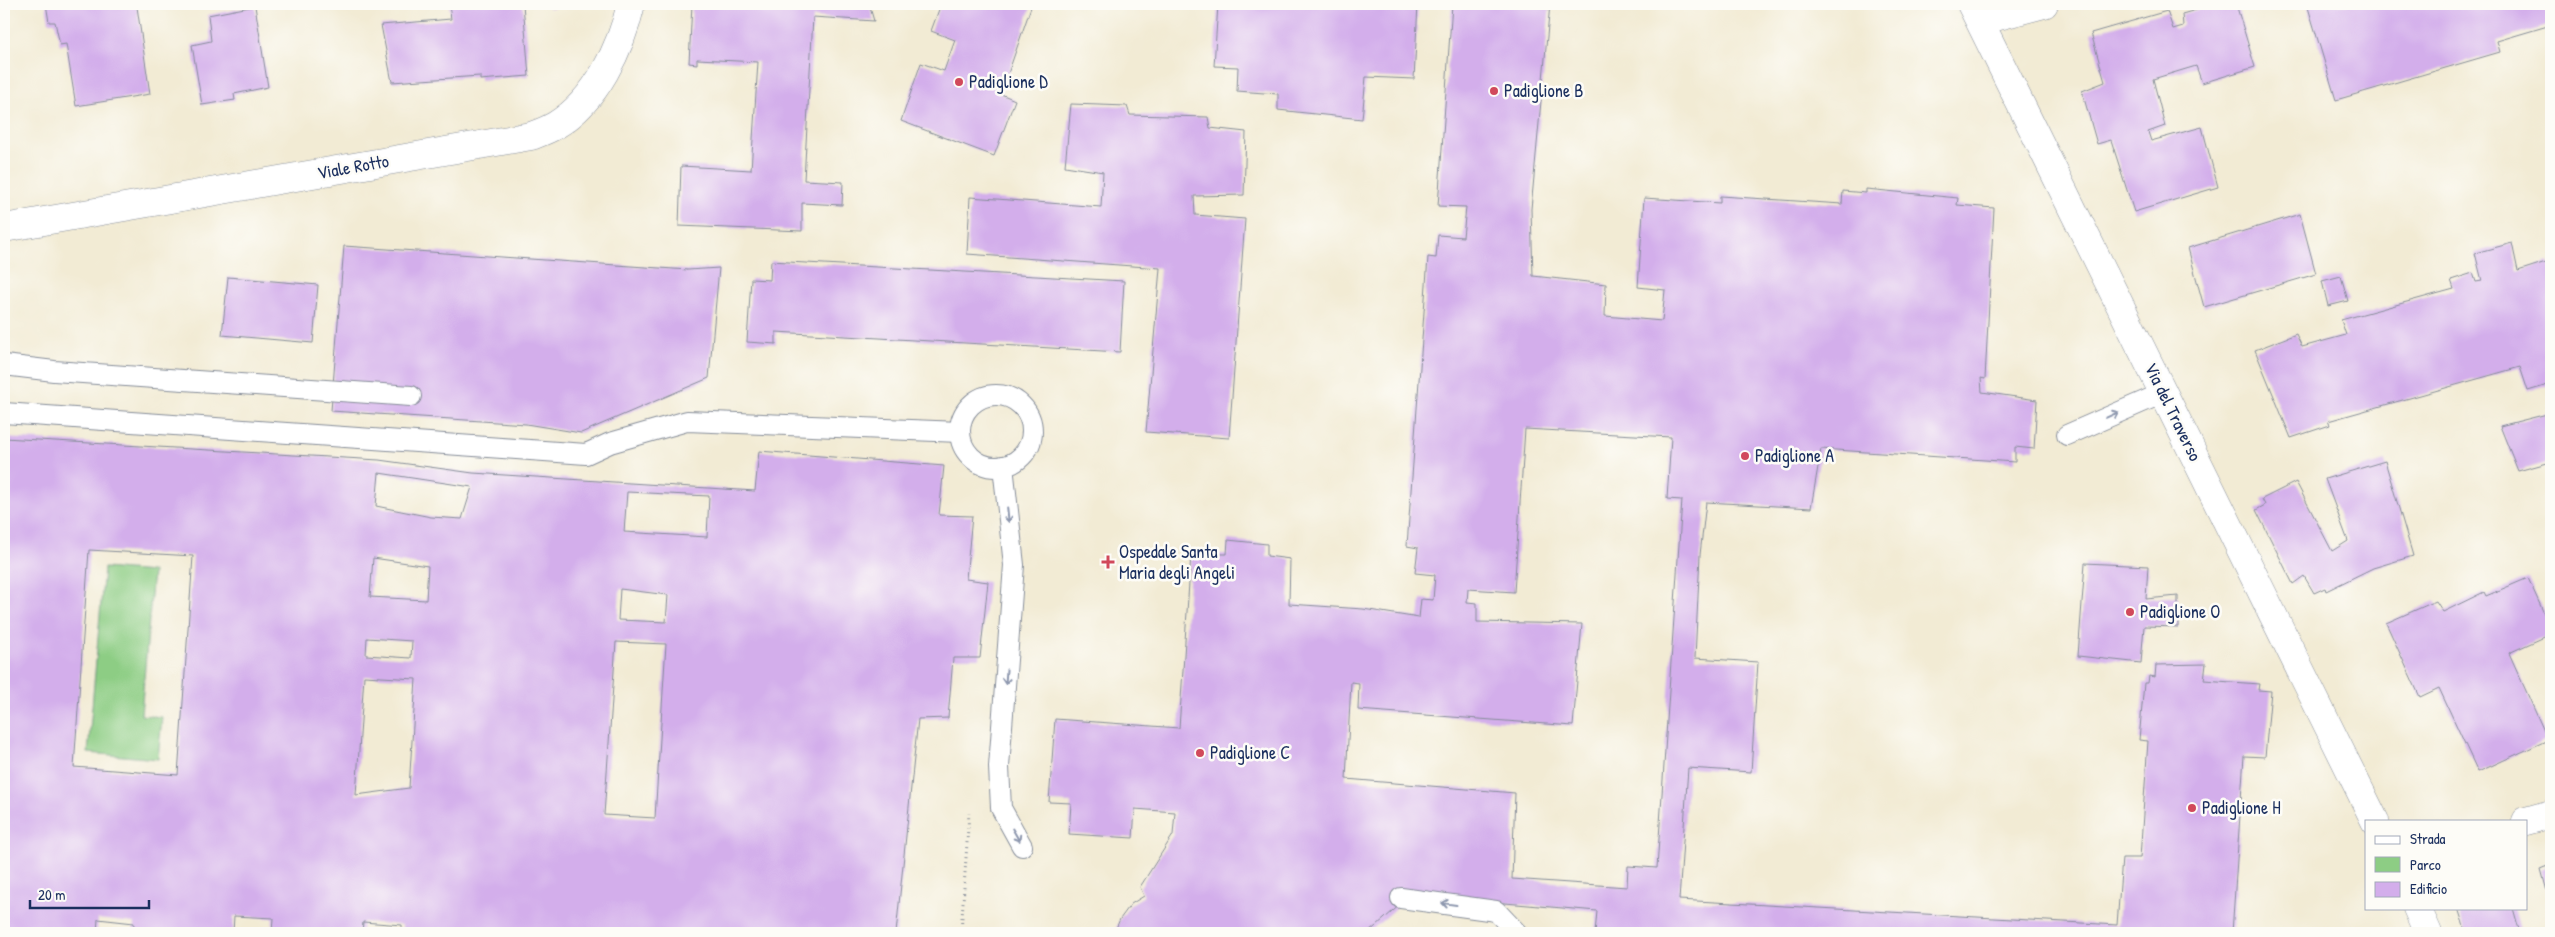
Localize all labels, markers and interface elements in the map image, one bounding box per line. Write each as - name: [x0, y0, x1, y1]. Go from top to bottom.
- place label: Padiglione D: [969, 69, 1048, 94]
- marker: Padiglione D: [953, 76, 965, 88]
- place label: Padiglione B: [1504, 78, 1583, 103]
- marker: Padiglione B: [1488, 85, 1500, 97]
- street label: Viale Rotto: [315, 148, 391, 185]
- street label: Via del Traverso: [2139, 359, 2208, 465]
- one-way arrow: [2104, 409, 2119, 419]
- place label: Padiglione A: [1755, 443, 1834, 468]
- marker: Padiglione A: [1739, 450, 1751, 462]
- one-way arrow: [1003, 506, 1013, 522]
- place label: Ospedale Santa Maria degli Angeli: [1119, 539, 1235, 585]
- marker: Ospedale Santa Maria degli Angeli: [1101, 555, 1115, 569]
- place label: Padiglione O: [2140, 599, 2220, 624]
- marker: Padiglione O: [2124, 606, 2136, 618]
- one-way arrow: [1001, 668, 1010, 684]
- place label: Padiglione C: [1210, 740, 1290, 765]
- marker: Padiglione C: [1194, 747, 1206, 759]
- place label: Padiglione H: [2202, 795, 2281, 820]
- marker: Padiglione H: [2186, 802, 2198, 814]
- legend: [2365, 820, 2528, 910]
- one-way arrow: [1012, 827, 1021, 842]
- text: Strada: [2410, 828, 2446, 849]
- text: Parco: [2410, 854, 2441, 875]
- scale bar: [30, 877, 149, 909]
- text: Edificio: [2410, 878, 2447, 899]
- text: 20 m: [38, 884, 65, 905]
- one-way arrow: [1441, 899, 1457, 909]

